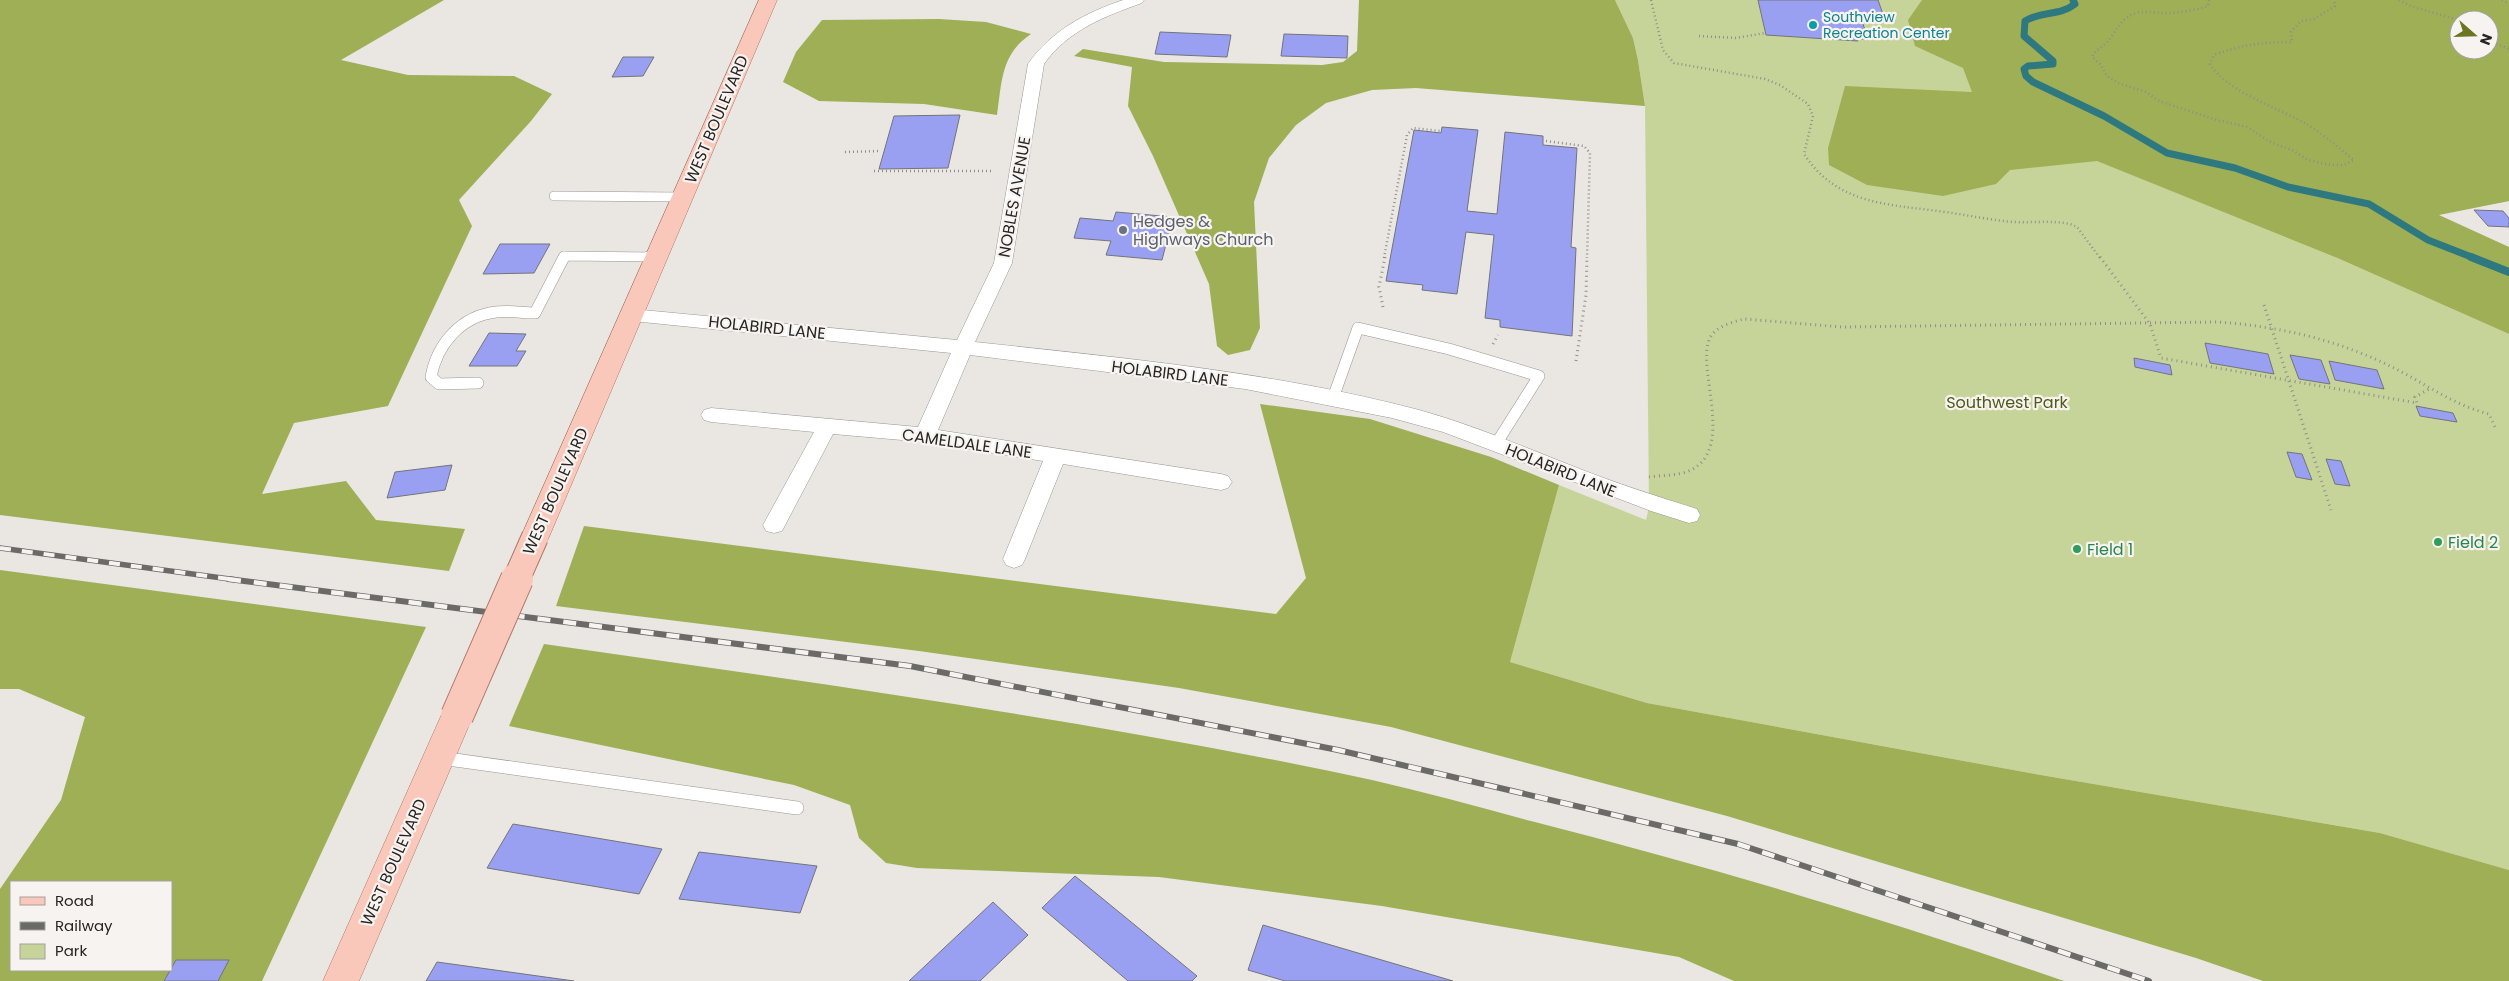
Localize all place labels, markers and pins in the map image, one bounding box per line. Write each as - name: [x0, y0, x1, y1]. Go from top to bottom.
- place label: Southview Recreation Center: [1823, 7, 1950, 43]
- marker: Southview Recreation Center: [1807, 19, 1819, 31]
- place label: Hedges & Highways Church: [1133, 210, 1273, 251]
- marker: Hedges & Highways Church: [1117, 224, 1129, 236]
- place label: Field 2: [2448, 531, 2498, 554]
- marker: Field 2: [2432, 536, 2444, 548]
- place label: Field 1: [2087, 538, 2133, 561]
- marker: Field 1: [2071, 543, 2083, 555]

